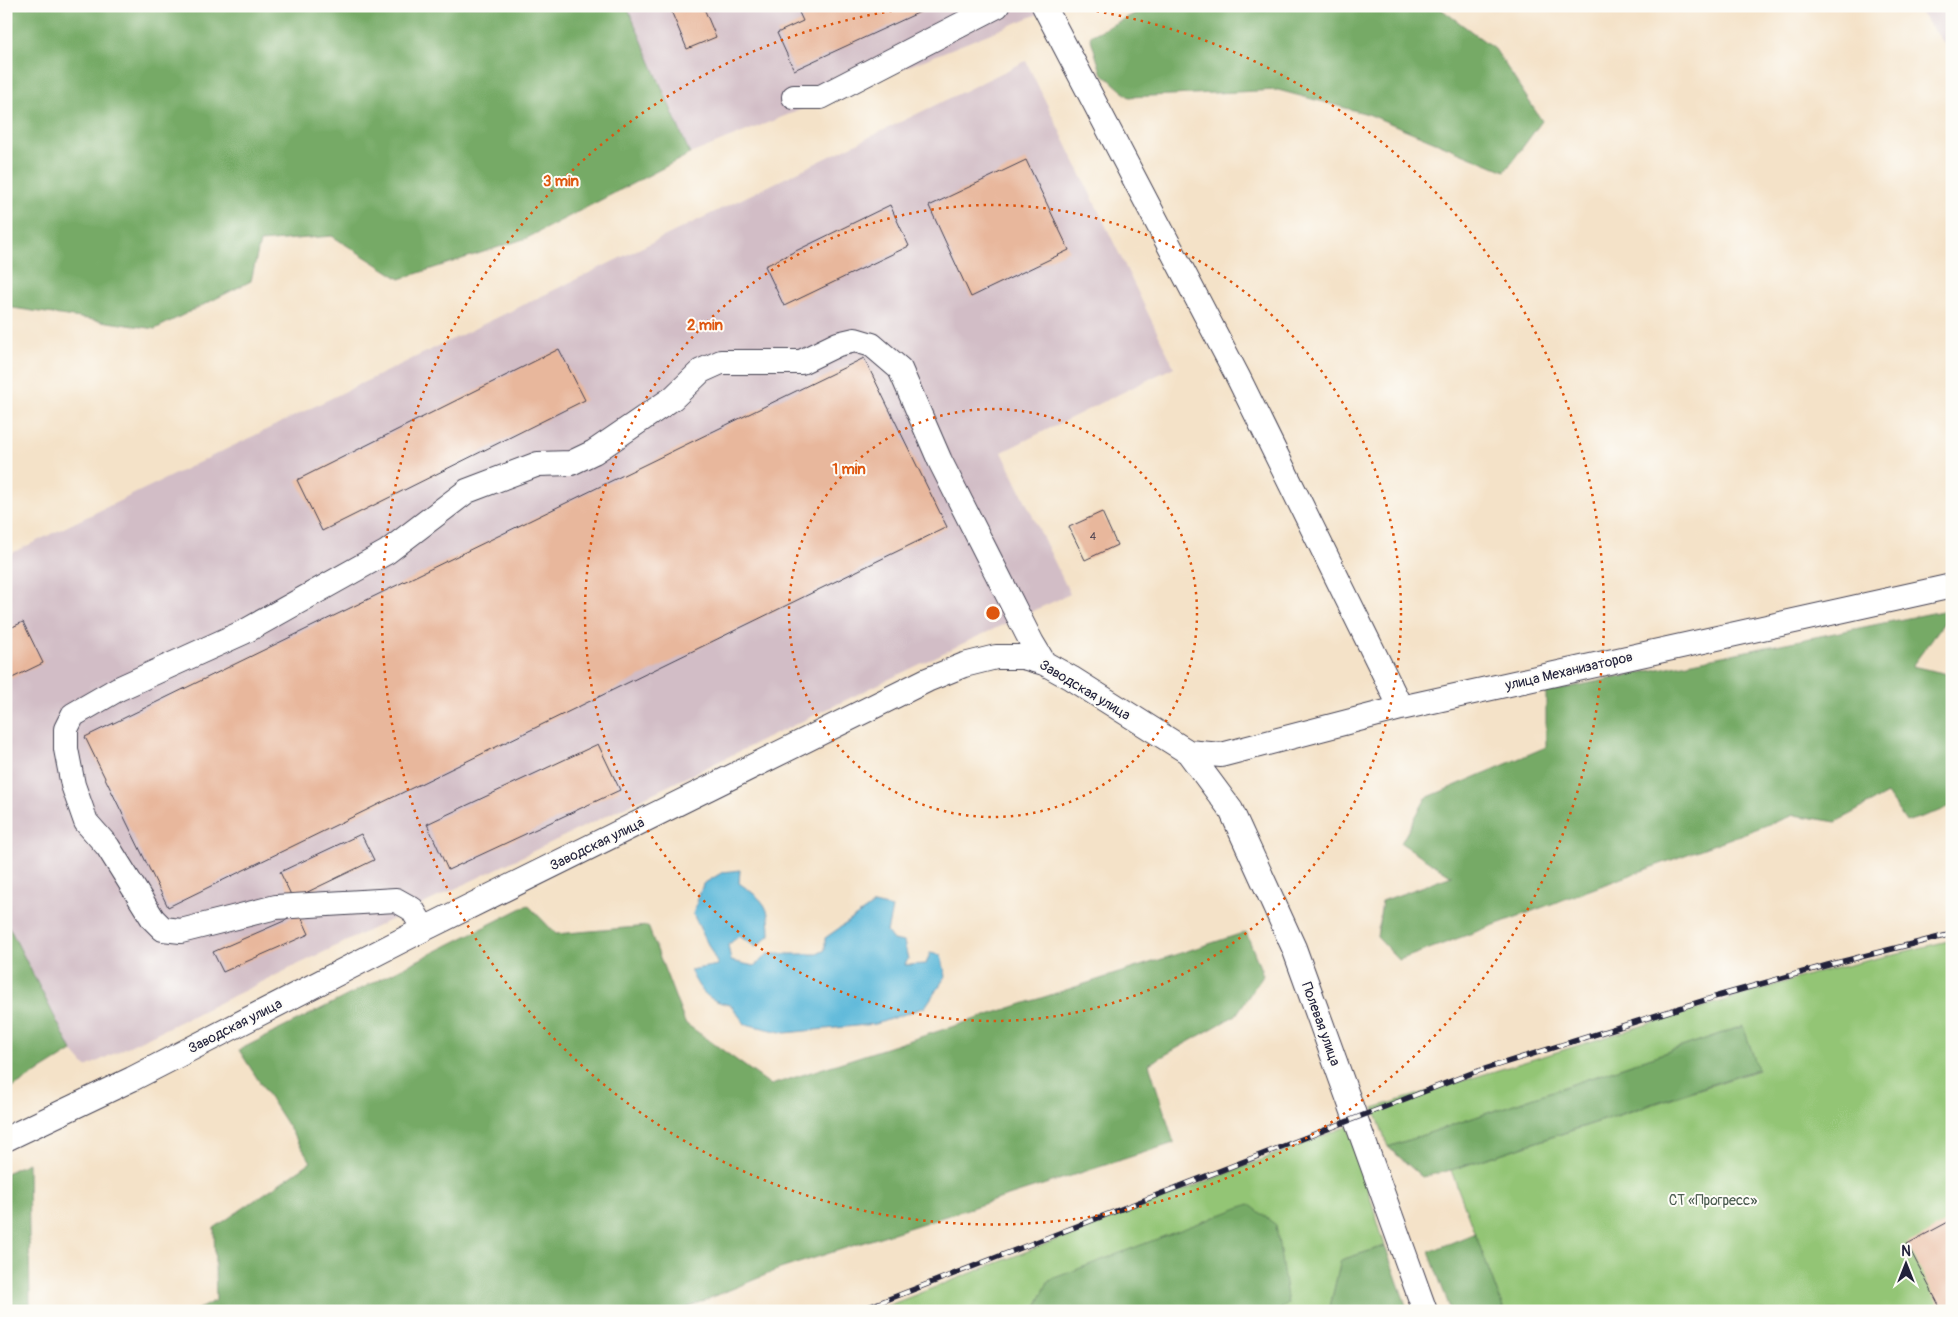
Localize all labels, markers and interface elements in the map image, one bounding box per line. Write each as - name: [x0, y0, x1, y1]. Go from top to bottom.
- text: 3 min: [543, 172, 579, 191]
- text: 2 min: [687, 316, 723, 335]
- text: 1 min: [832, 460, 866, 479]
- house number: 4: [1090, 530, 1097, 543]
- centre of rings: [984, 604, 1002, 622]
- street label: улица Механизаторов: [1503, 648, 1635, 694]
- street label: Заводская улица: [1036, 656, 1134, 724]
- street label: Заводская улица: [547, 814, 647, 874]
- street label: Полевая улица: [1298, 980, 1344, 1068]
- street label: Заводская улица: [185, 995, 285, 1057]
- park label: СТ «Прогресс»: [1669, 1192, 1757, 1209]
- north arrow: [1880, 1240, 1930, 1290]
- text: N: [1901, 1243, 1911, 1260]

